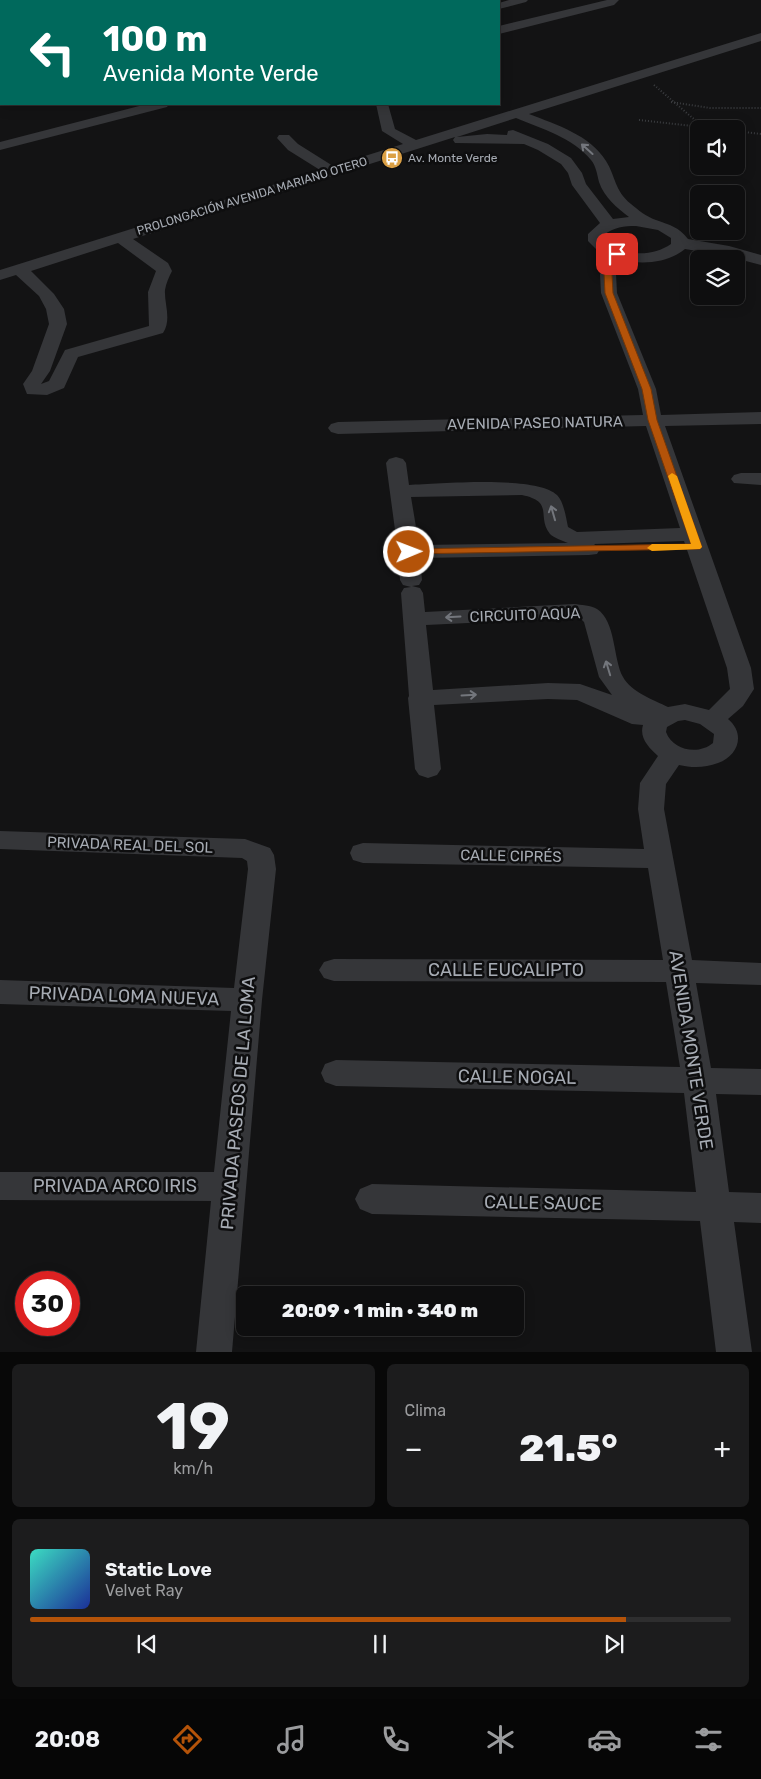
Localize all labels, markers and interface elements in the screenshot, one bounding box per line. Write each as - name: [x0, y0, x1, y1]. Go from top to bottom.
- text: 100 m: [103, 18, 208, 60]
- icon: left: [20, 20, 85, 85]
- text: Avenida Monte Verde: [103, 60, 319, 87]
- map controls: [690, 120, 745, 305]
- button: sound: [690, 120, 745, 175]
- one-way arrow: [581, 143, 594, 154]
- bus stop icon: Av. Monte Verde: [380, 146, 404, 170]
- place label: Av. Monte Verde: [408, 151, 498, 165]
- street label: PROLONGACIÓN AVENIDA MARIANO OTERO: [135, 154, 369, 238]
- button: search: [690, 185, 745, 240]
- pin: [596, 233, 638, 275]
- icon: arrive: [603, 240, 631, 268]
- button: layers: [690, 250, 745, 305]
- street label: AVENIDA PASEO NATURA: [447, 412, 623, 434]
- one-way arrow: [548, 505, 558, 521]
- position arrow: [382, 525, 434, 577]
- street label: CIRCUITO AQUA: [469, 604, 581, 626]
- one-way arrow: [445, 613, 461, 622]
- one-way arrow: [602, 660, 612, 676]
- one-way arrow: [461, 691, 477, 700]
- street label: PRIVADA REAL DEL SOL: [47, 833, 214, 857]
- street label: CALLE CIPRÉS: [460, 846, 562, 866]
- street label: AVENIDA MONTE VERDE: [664, 949, 718, 1151]
- street label: CALLE EUCALIPTO: [428, 959, 584, 981]
- street label: PRIVADA PASEOS DE LA LOMA: [216, 975, 260, 1231]
- street label: PRIVADA LOMA NUEVA: [28, 982, 220, 1010]
- street label: CALLE NOGAL: [458, 1065, 576, 1089]
- street label: PRIVADA ARCO IRIS: [33, 1175, 197, 1197]
- street label: CALLE SAUCE: [484, 1191, 602, 1215]
- speed limit sign: 30: [15, 1271, 80, 1336]
- text: 20:09 · 1 min · 340 m: [282, 1299, 478, 1322]
- text: 19: [156, 1388, 230, 1465]
- text: Clima: [405, 1401, 446, 1420]
- text: 21.5°: [519, 1425, 617, 1471]
- text: −: [405, 1432, 423, 1465]
- text: +: [714, 1432, 731, 1465]
- text: km/h: [173, 1459, 213, 1478]
- text: Static Love: [105, 1558, 212, 1581]
- text: Velvet Ray: [105, 1581, 183, 1600]
- icon: previous: [133, 1630, 161, 1658]
- icon: pause: [366, 1630, 394, 1658]
- icon: next: [600, 1630, 628, 1658]
- icon: directions: [170, 1722, 205, 1757]
- icon: music: [274, 1722, 309, 1757]
- icon: phone: [378, 1722, 413, 1757]
- icon: climate: [483, 1722, 518, 1757]
- icon: car: [587, 1722, 622, 1757]
- icon: filters: [691, 1722, 726, 1757]
- text: 20:08: [35, 1726, 100, 1753]

